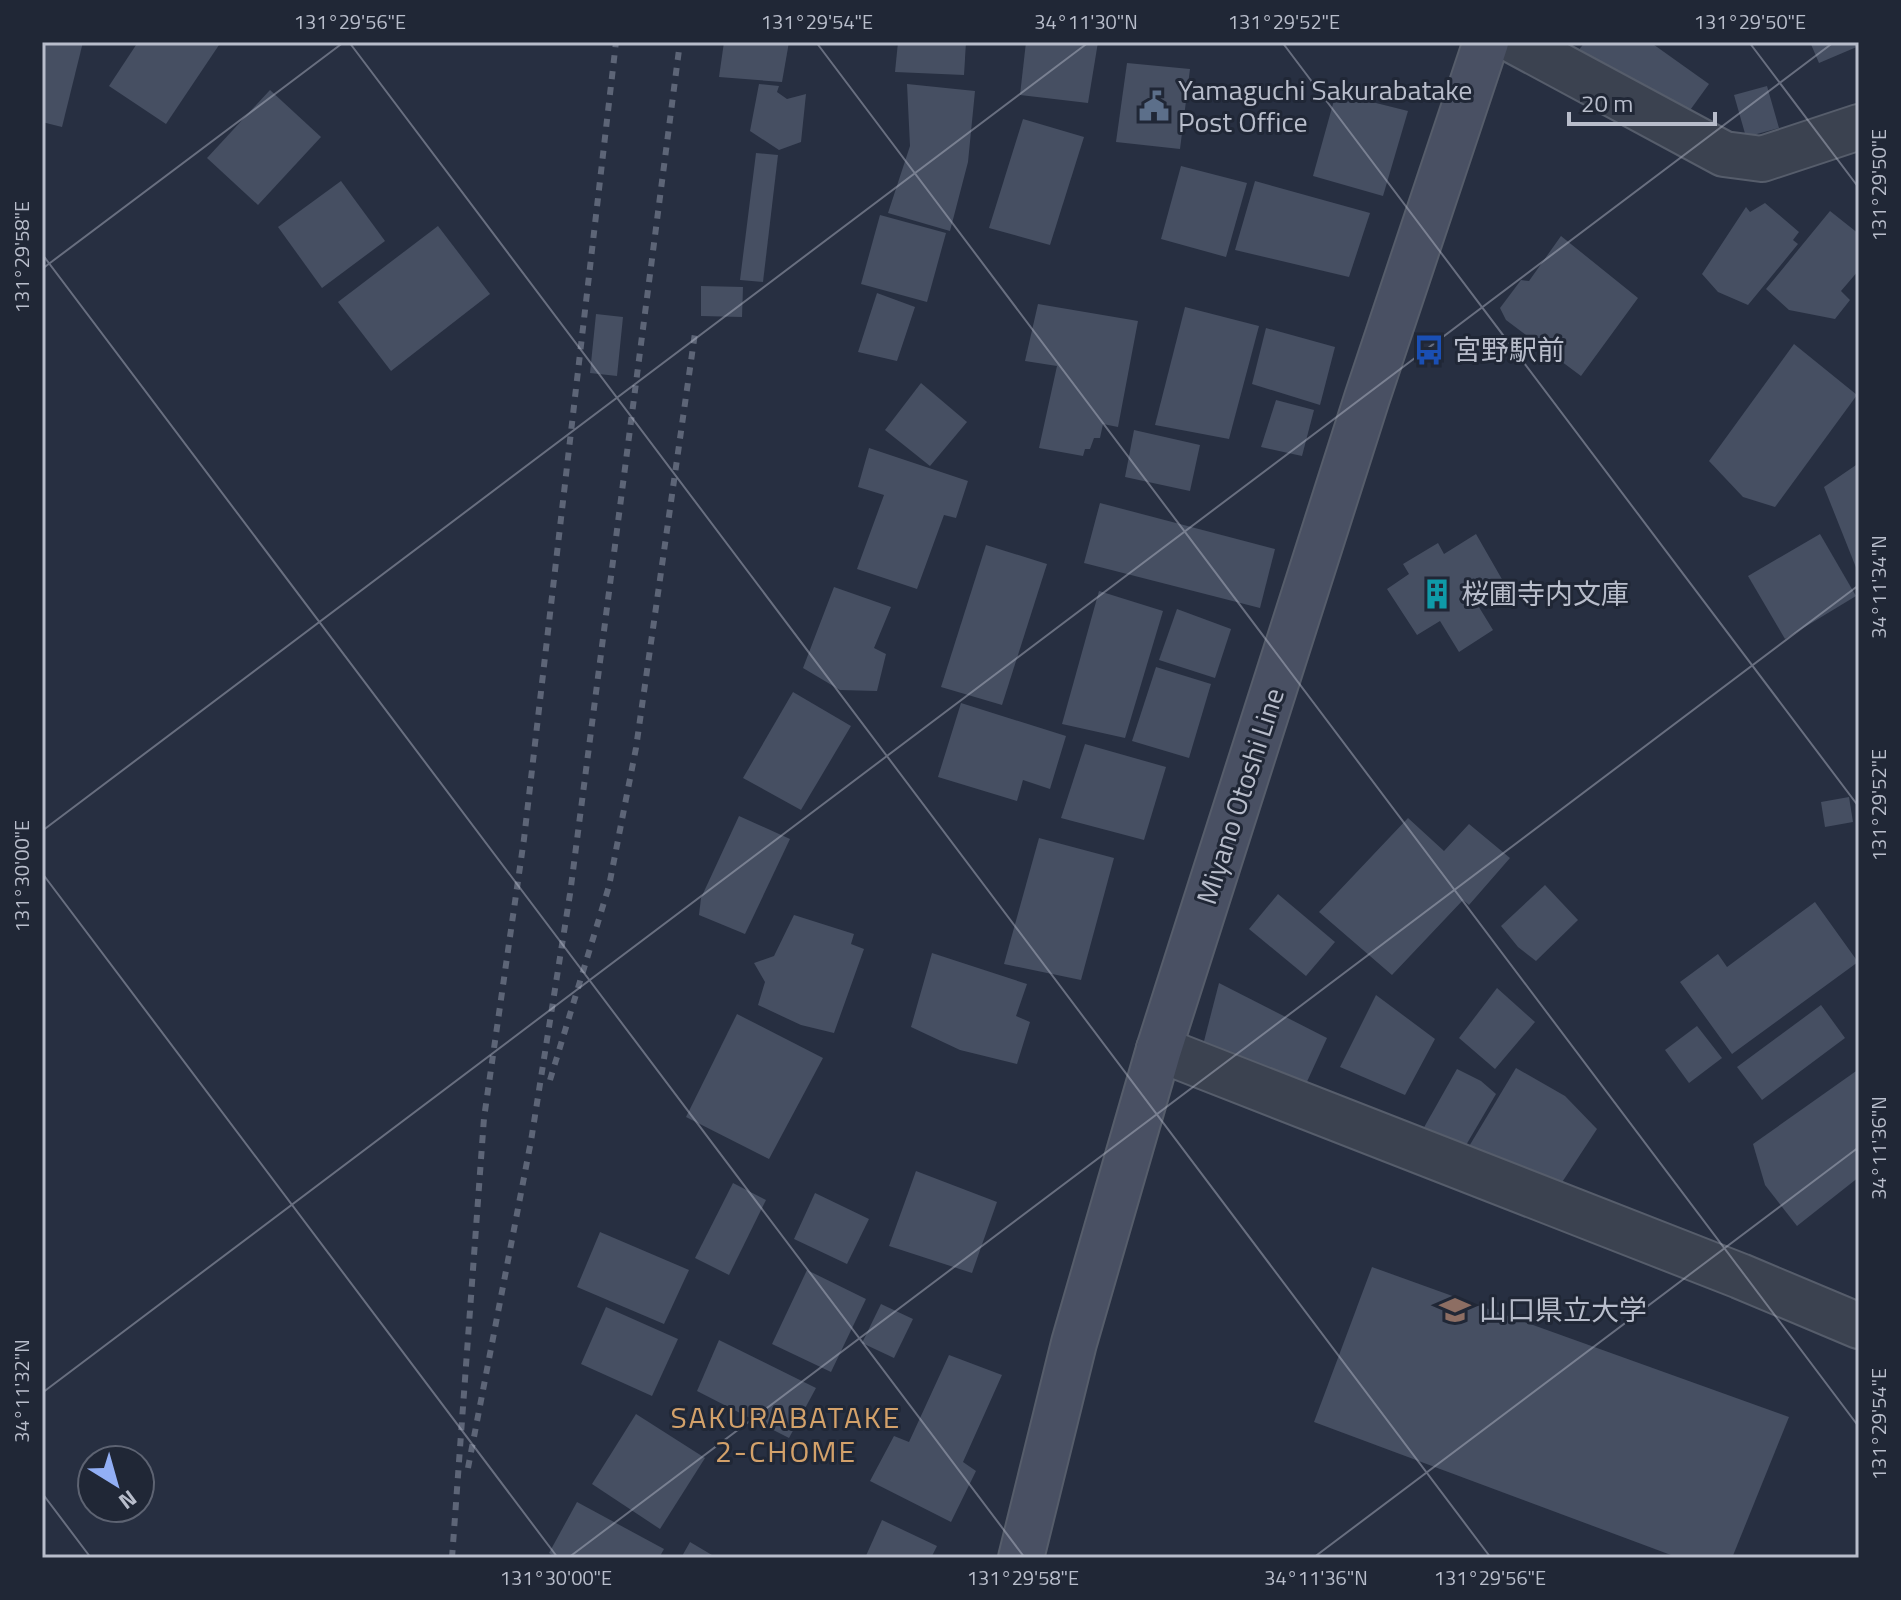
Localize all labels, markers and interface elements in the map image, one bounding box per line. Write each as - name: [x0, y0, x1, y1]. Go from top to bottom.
- text: 131°29'56"E: [294, 6, 406, 37]
- text: 131°29'54"E: [761, 6, 873, 37]
- text: 34°11'30"N: [1034, 6, 1138, 37]
- text: 131°29'52"E: [1228, 6, 1340, 37]
- text: 131°29'50"E: [1694, 6, 1806, 37]
- place label: Yamaguchi Sakurabatake Post Office: [1178, 68, 1473, 143]
- scale bar: [1569, 76, 1715, 126]
- text: 20 m: [1581, 85, 1633, 121]
- public building icon: Yamaguchi Sakurabatake Post Office: [1137, 89, 1171, 123]
- text: 131°29'50"E: [1863, 129, 1894, 241]
- text: 131°29'58"E: [6, 201, 37, 313]
- place label: 宮野駅前: [1453, 328, 1565, 371]
- bus stop icon: 宮野駅前: [1412, 333, 1446, 367]
- text: 34°11'34"N: [1863, 535, 1894, 639]
- place label: 桜圃寺内文庫: [1461, 572, 1629, 615]
- building icon: 桜圃寺内文庫: [1420, 577, 1454, 611]
- street label: Miyano Otoshi Line: [1184, 682, 1295, 910]
- text: 131°29'52"E: [1863, 749, 1894, 861]
- text: 131°30'00"E: [6, 820, 37, 932]
- text: 34°11'36"N: [1863, 1096, 1894, 1200]
- place label: 山口県立大学: [1479, 1288, 1647, 1331]
- school or university icon: 山口県立大学: [1438, 1293, 1472, 1327]
- text: 34°11'32"N: [6, 1339, 37, 1443]
- text: 131°29'54"E: [1863, 1368, 1894, 1480]
- district label: SAKURABATAKE 2-CHOME: [671, 1394, 901, 1474]
- north arrow: [76, 1444, 156, 1524]
- text: N: [112, 1482, 144, 1518]
- text: 131°30'00"E: [500, 1562, 612, 1593]
- text: 131°29'58"E: [967, 1562, 1079, 1593]
- text: 34°11'36"N: [1264, 1562, 1368, 1593]
- text: 131°29'56"E: [1434, 1562, 1546, 1593]

